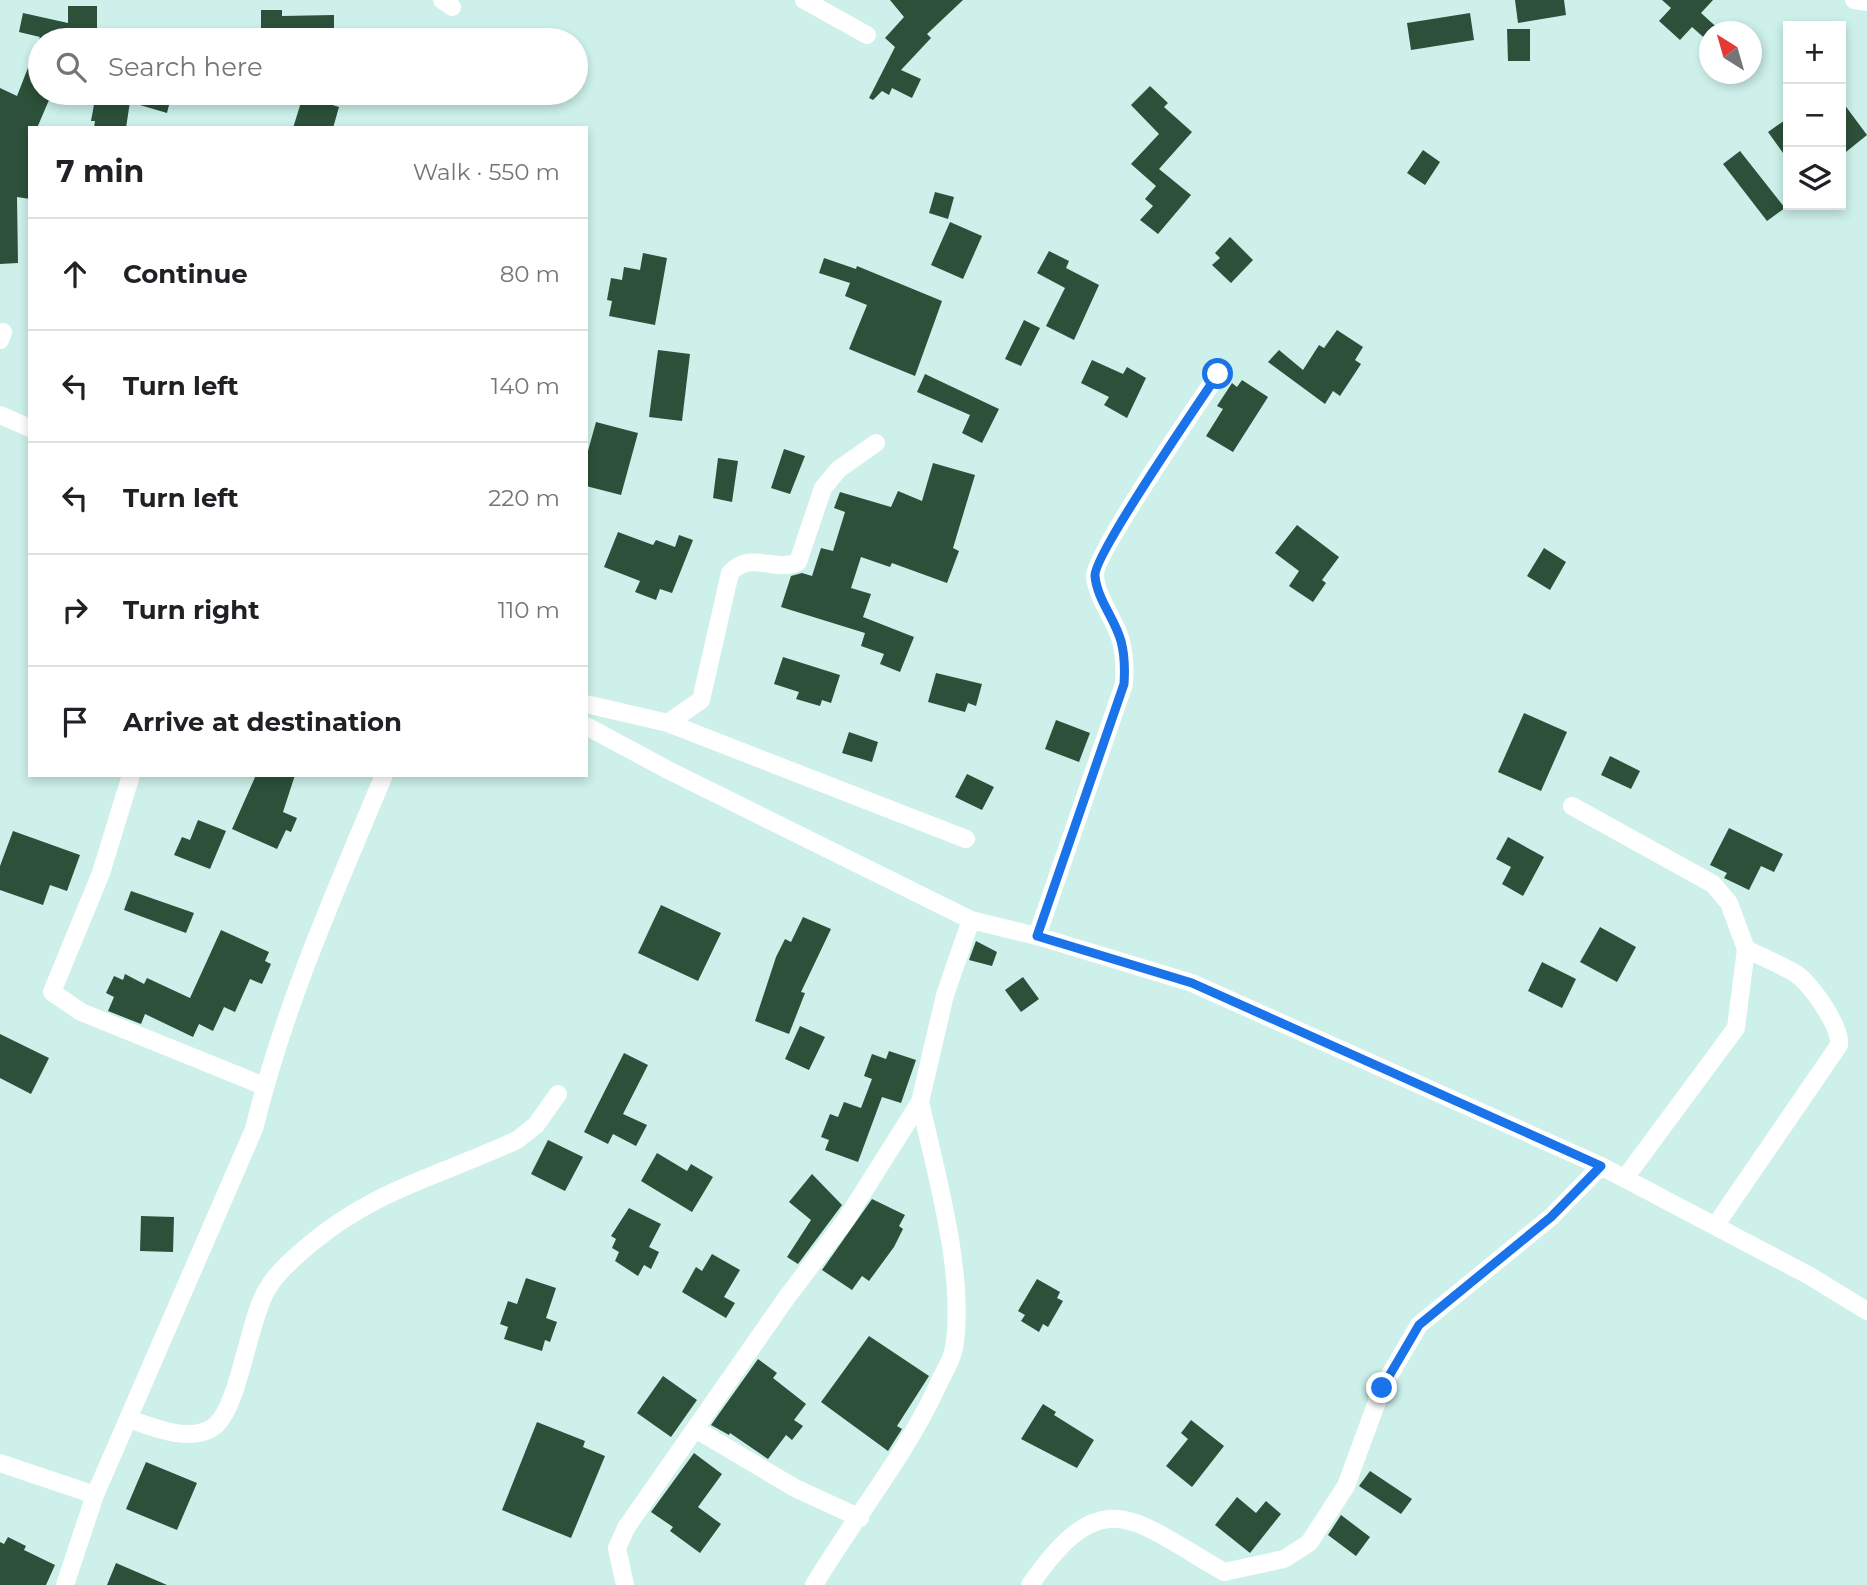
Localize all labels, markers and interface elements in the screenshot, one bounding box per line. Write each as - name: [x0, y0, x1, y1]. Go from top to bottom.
- north arrow: [1699, 21, 1762, 84]
- map controls: [1783, 21, 1846, 210]
- button: +: [1783, 21, 1846, 84]
- search box: [28, 28, 588, 105]
- icon: search: [52, 48, 90, 86]
- text: Search here: [108, 51, 263, 83]
- button: −: [1783, 84, 1846, 147]
- button: layers: [1783, 147, 1846, 210]
- text: 7 min: [56, 153, 144, 190]
- text: Walk · 550 m: [413, 158, 560, 186]
- icon: ahead: [56, 255, 94, 293]
- text: Continue: [123, 258, 248, 290]
- text: 80 m: [500, 260, 560, 288]
- route start: [1202, 358, 1233, 389]
- icon: left: [56, 367, 94, 405]
- text: Turn left: [123, 370, 239, 402]
- text: 140 m: [491, 372, 560, 400]
- icon: left: [56, 479, 94, 517]
- text: Turn left: [123, 482, 239, 514]
- text: 220 m: [488, 484, 560, 512]
- icon: right: [56, 591, 94, 629]
- text: Turn right: [123, 594, 259, 626]
- text: 110 m: [498, 596, 560, 624]
- icon: arrive: [56, 703, 94, 741]
- text: Arrive at destination: [123, 706, 402, 738]
- route end: [1366, 1372, 1397, 1403]

